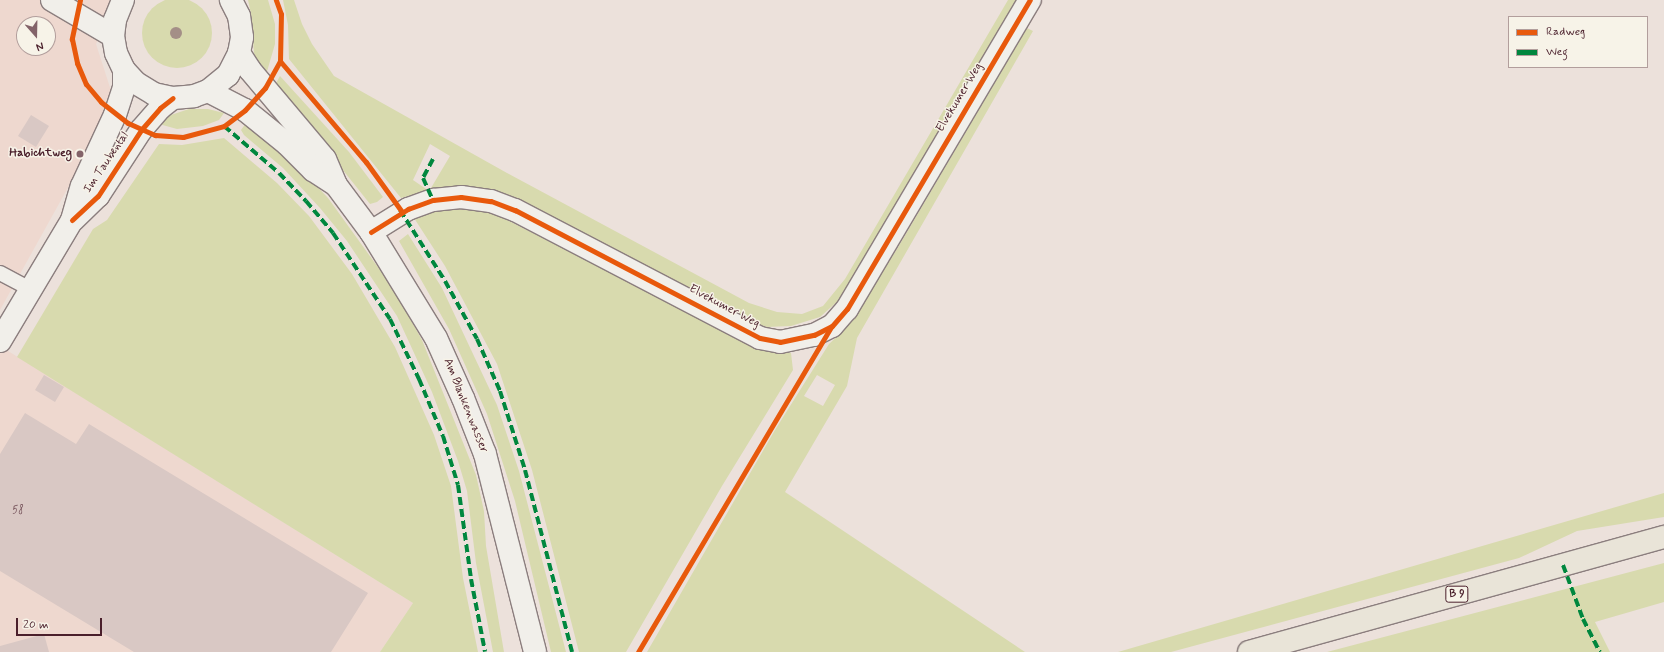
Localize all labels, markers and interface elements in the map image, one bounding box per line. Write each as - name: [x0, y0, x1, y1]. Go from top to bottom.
- north arrow: [16, 16, 56, 56]
- legend: [1508, 16, 1648, 68]
- text: Radweg: [1546, 24, 1585, 40]
- text: N: [34, 39, 46, 54]
- text: Weg: [1546, 44, 1568, 60]
- street label: Elvekumer Weg: [933, 60, 987, 136]
- street label: Im Taubental: [83, 132, 131, 194]
- place label: Habichtweg: [9, 147, 72, 161]
- marker: Habichtweg: [75, 149, 85, 159]
- street label: Elvekumer Weg: [686, 282, 762, 332]
- street label: Am Blankenwasser: [439, 355, 491, 457]
- house number: 58: [12, 505, 24, 517]
- road number: B 9: [1445, 585, 1469, 603]
- scale bar: [18, 610, 104, 636]
- text: 20 m: [23, 617, 49, 633]

